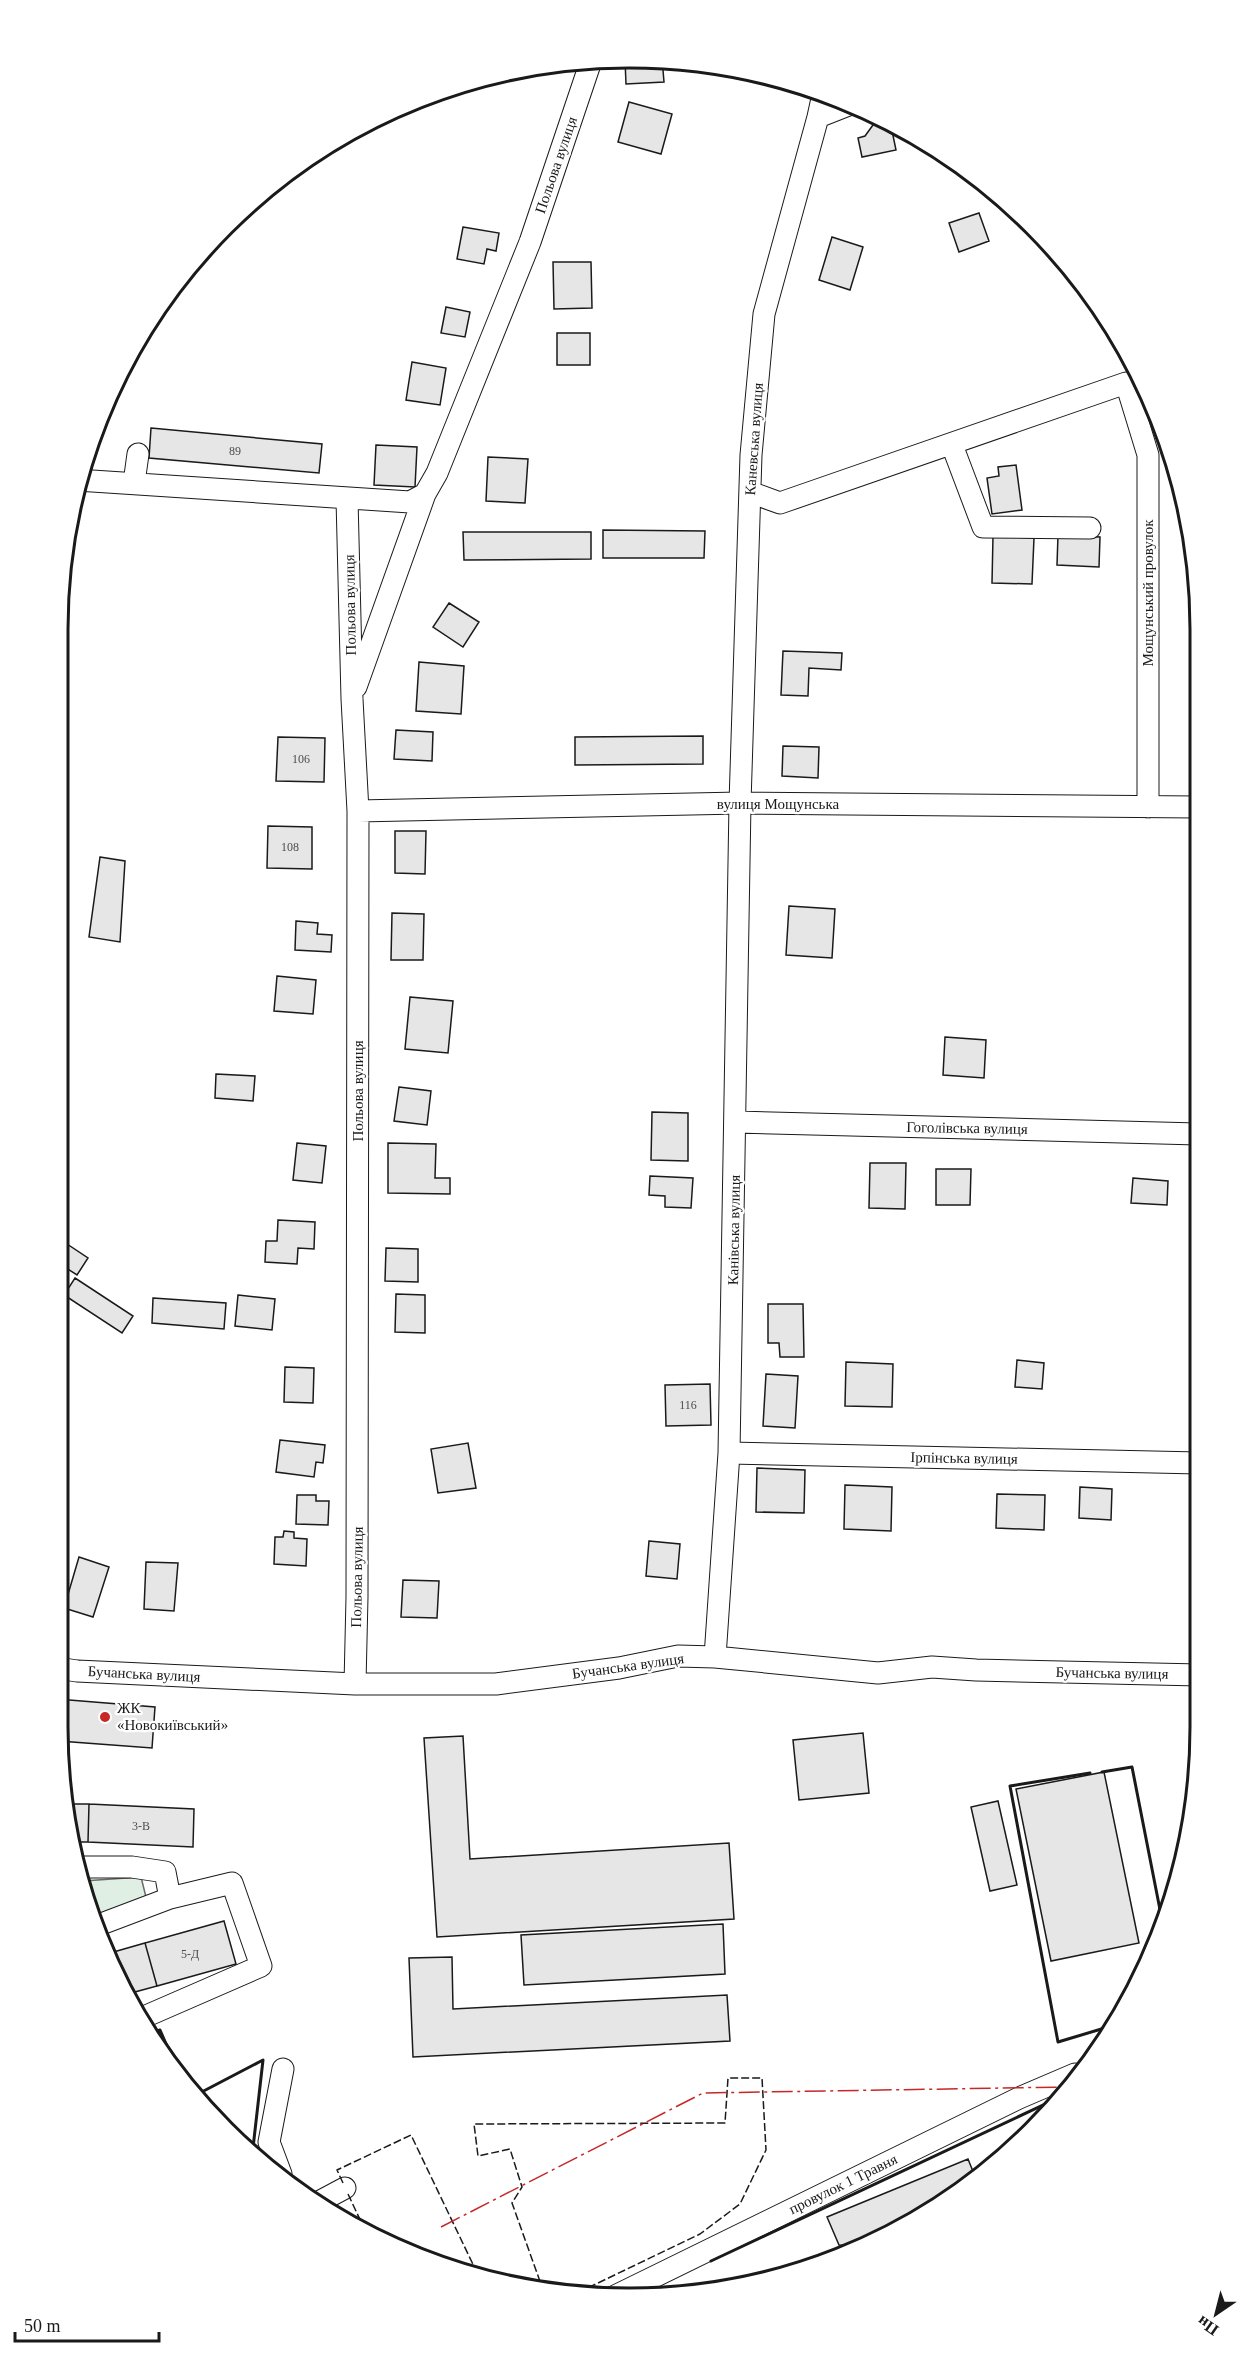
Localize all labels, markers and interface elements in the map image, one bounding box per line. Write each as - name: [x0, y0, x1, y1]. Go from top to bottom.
- street label: Польова вулиця: [532, 115, 580, 215]
- street label: Каневська вулиця: [742, 382, 766, 496]
- house number: 89: [229, 444, 241, 458]
- street label: Мощунський провулок: [1140, 519, 1156, 666]
- street label: Польова вулиця: [341, 554, 359, 656]
- house number: 106: [292, 752, 310, 766]
- street label: вулиця Мощунська: [717, 796, 840, 812]
- house number: 108: [281, 840, 299, 854]
- street label: Польова вулиця: [350, 1040, 366, 1142]
- street label: Гоголівська вулиця: [906, 1119, 1028, 1137]
- street label: Канівська вулиця: [725, 1175, 743, 1285]
- house number: 116: [679, 1398, 697, 1412]
- street label: Ірпінська вулиця: [910, 1449, 1018, 1467]
- street label: Польова вулиця: [348, 1526, 366, 1628]
- street label: Бучанська вулиця: [571, 1650, 685, 1682]
- street label: Бучанська вулиця: [87, 1663, 201, 1685]
- street label: Бучанська вулиця: [1055, 1664, 1169, 1682]
- place label: ЖК «Новокиївський»: [117, 1700, 228, 1733]
- marker: ЖК «Новокиївський»: [98, 1710, 112, 1724]
- house number: 3-В: [132, 1819, 150, 1833]
- house number: 5-Д: [181, 1947, 199, 1961]
- street label: провулок 1 Травня: [786, 2151, 900, 2217]
- north arrow: [1186, 2284, 1246, 2344]
- scale bar: [15, 2305, 159, 2343]
- text: Пн: [1194, 2313, 1221, 2339]
- text: 50 m: [24, 2316, 61, 2336]

